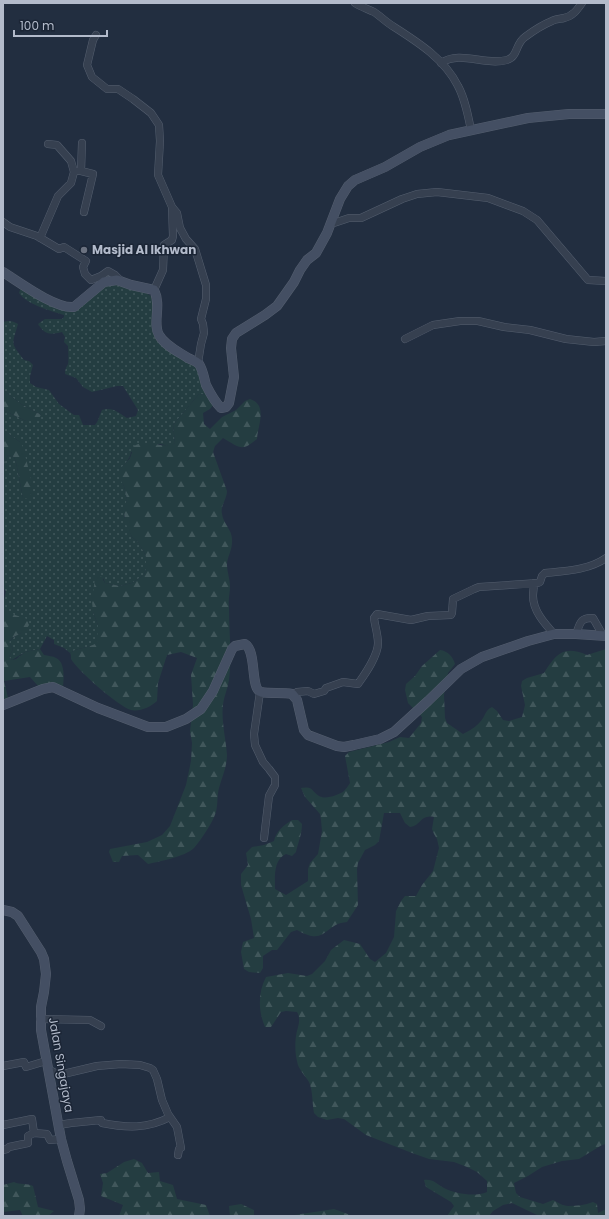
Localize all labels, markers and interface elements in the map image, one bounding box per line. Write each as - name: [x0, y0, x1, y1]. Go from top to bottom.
- scale bar: [14, 12, 107, 38]
- text: 100 m: [20, 17, 54, 34]
- place label: Masjid Al Ikhwan: [92, 241, 196, 258]
- marker: Masjid Al Ikhwan: [79, 245, 89, 255]
- street label: Jalan Singajaya: [45, 1016, 78, 1114]

